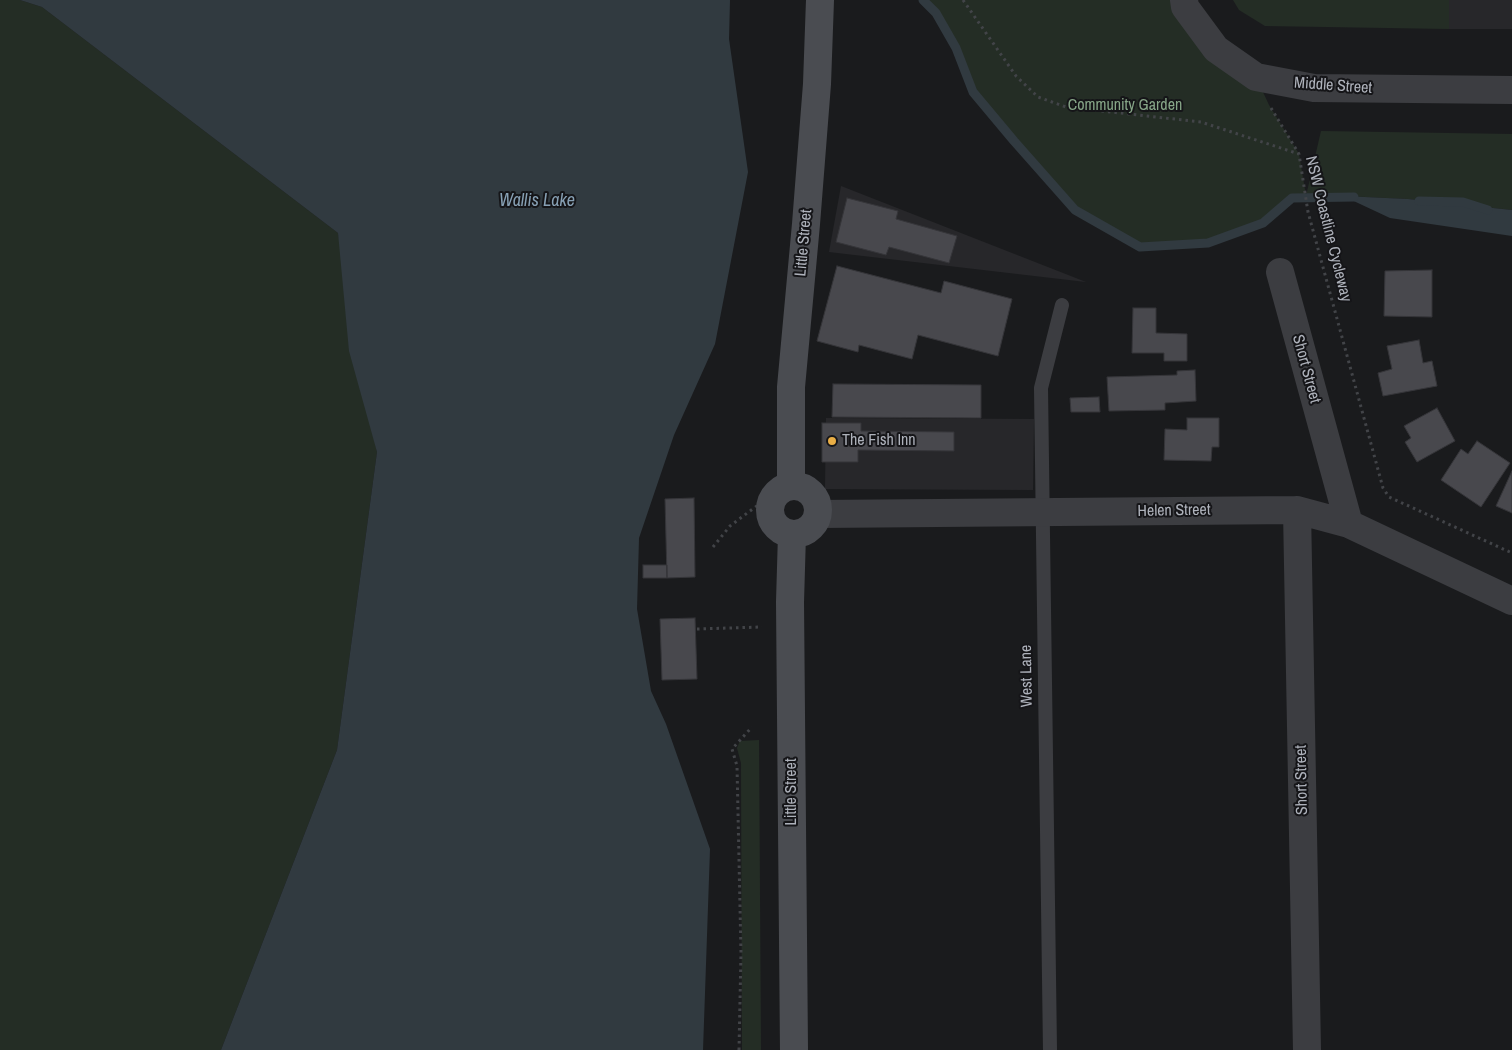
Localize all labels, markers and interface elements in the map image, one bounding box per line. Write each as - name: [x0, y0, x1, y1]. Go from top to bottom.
- street label: Middle Street: [1293, 74, 1373, 98]
- park label: Community Garden: [1068, 96, 1182, 116]
- street label: NSW Coastline Cycleway: [1301, 154, 1355, 304]
- water label: Wallis Lake: [499, 190, 575, 212]
- street label: Little Street: [792, 209, 816, 277]
- street label: Short Street: [1288, 333, 1324, 405]
- place label: The Fish Inn: [842, 431, 916, 451]
- marker: The Fish Inn: [826, 435, 838, 447]
- street label: Helen Street: [1137, 501, 1211, 521]
- street label: West Lane: [1017, 645, 1037, 707]
- street label: Short Street: [1292, 745, 1312, 815]
- street label: Little Street: [782, 758, 802, 826]

